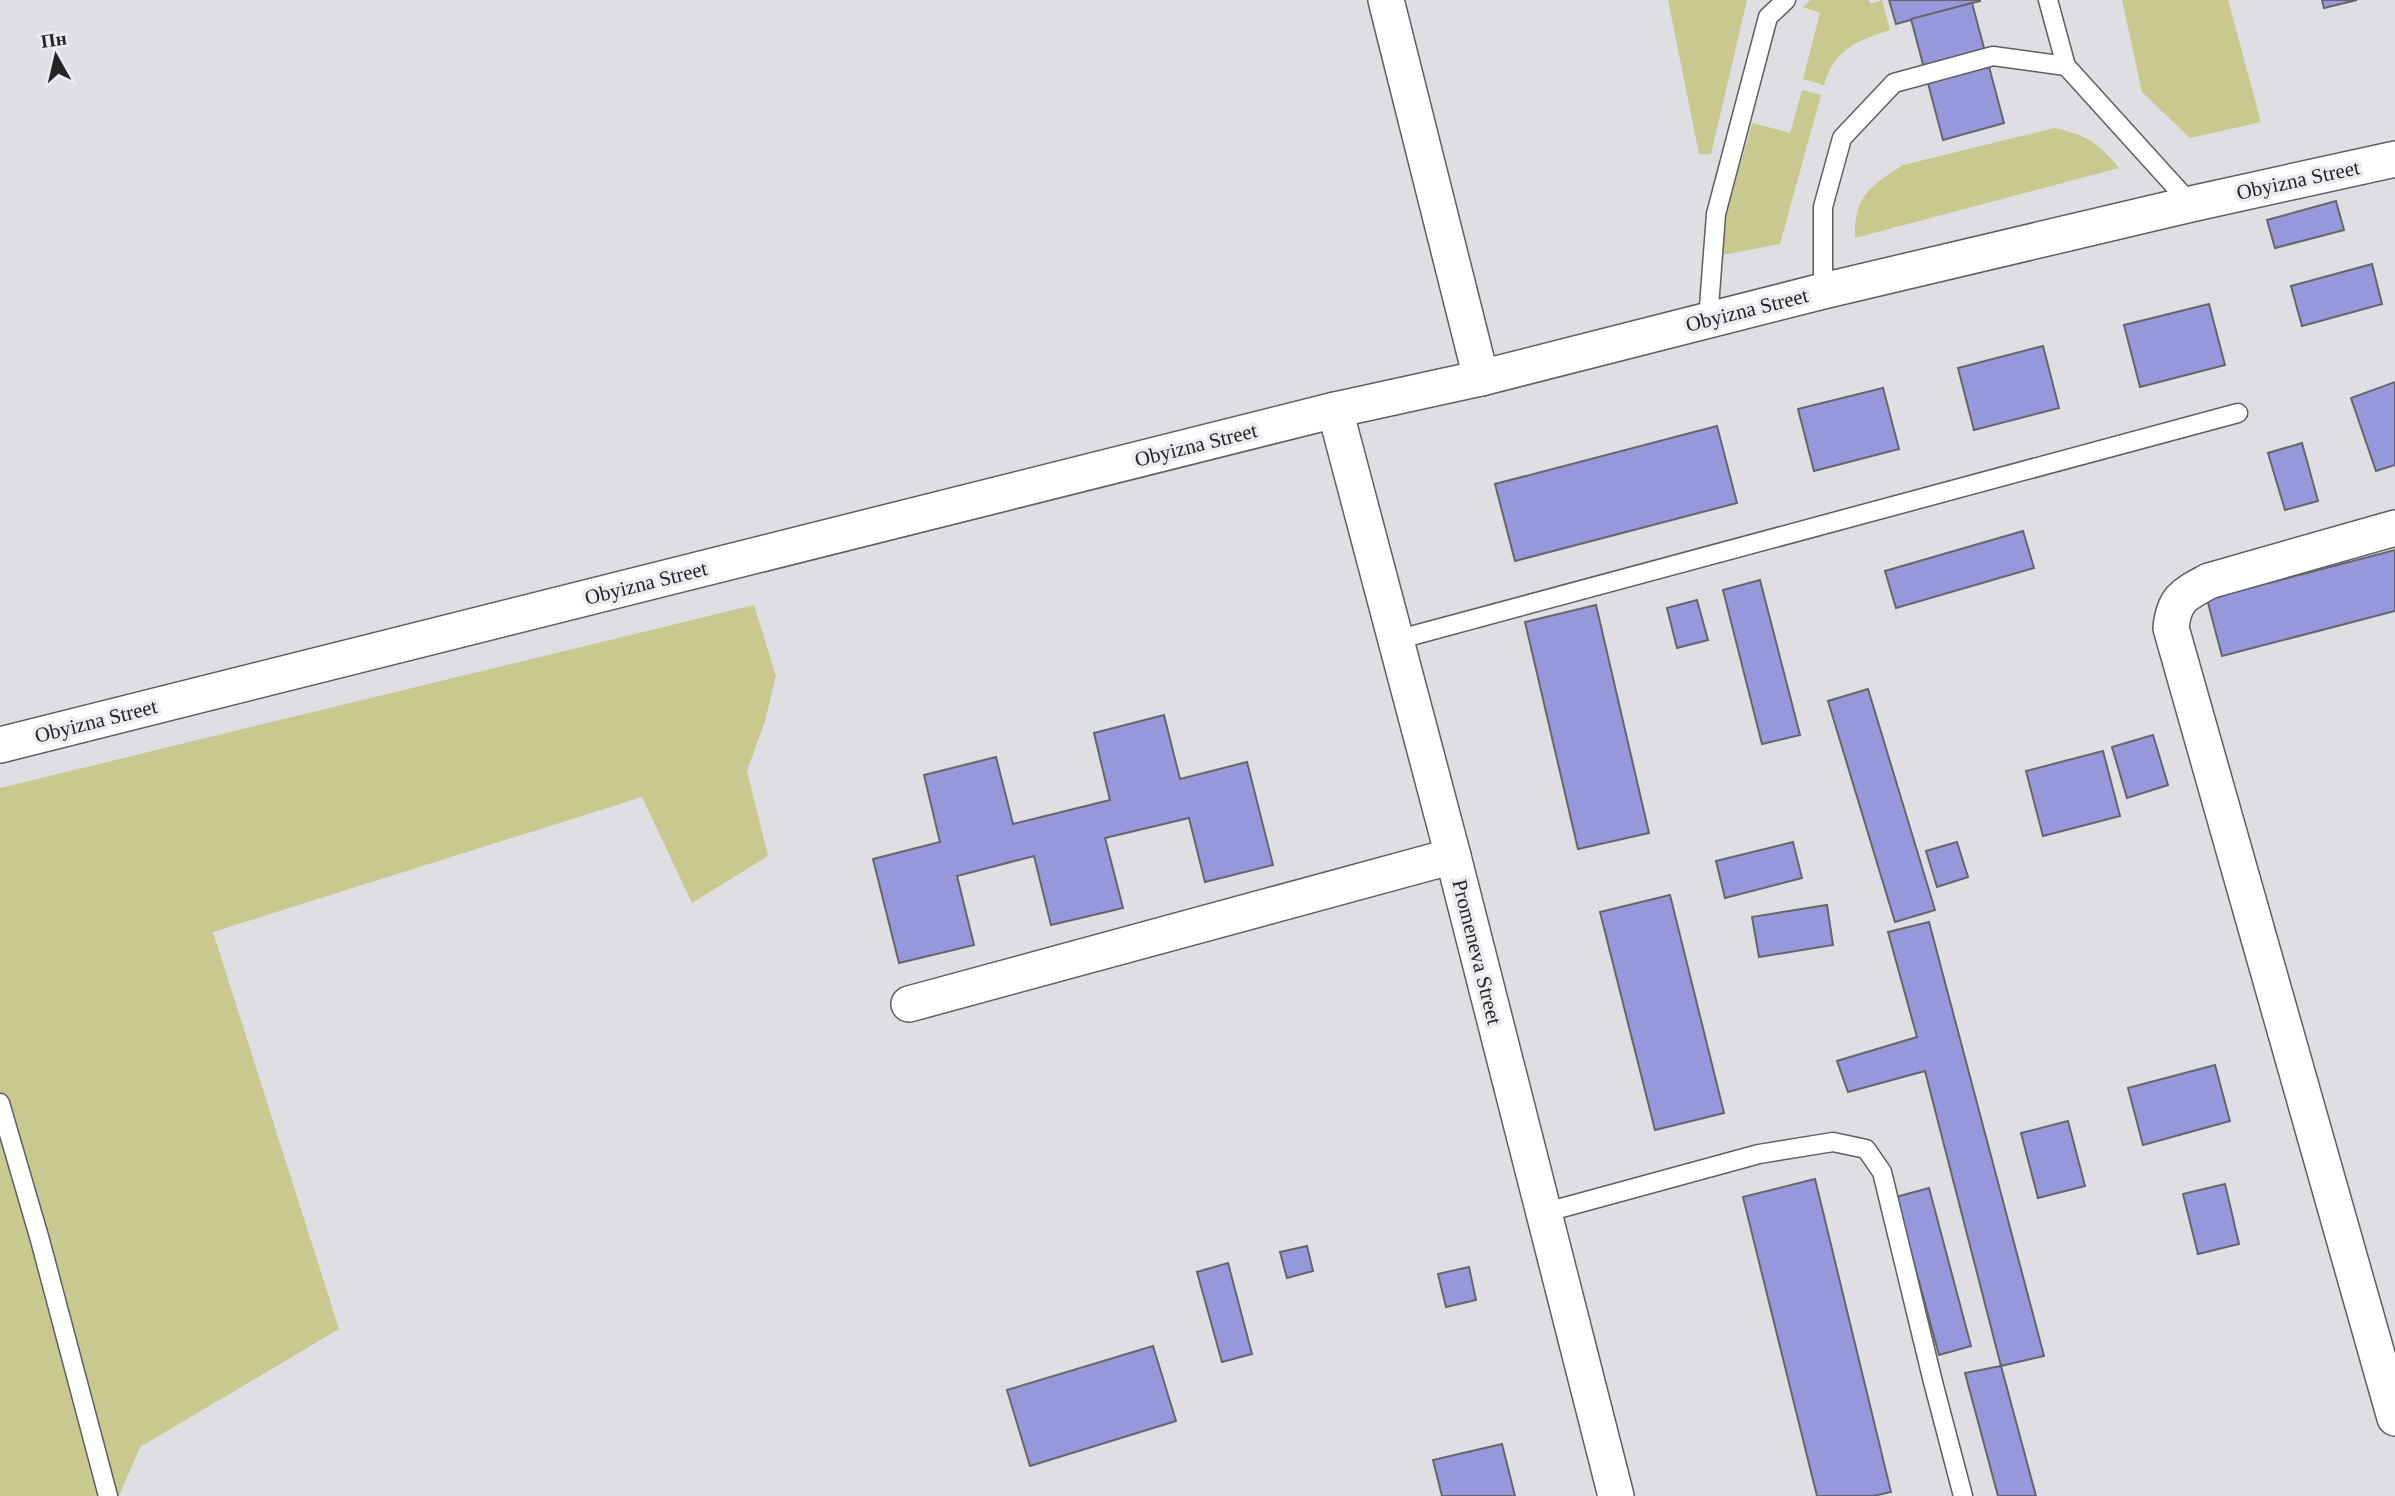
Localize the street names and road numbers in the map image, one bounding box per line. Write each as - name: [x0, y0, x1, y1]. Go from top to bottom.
- street label: Obyizna Street: [2234, 155, 2362, 205]
- street label: Obyizna Street: [1683, 283, 1811, 337]
- street label: Obyizna Street: [1132, 418, 1260, 472]
- street label: Obyizna Street: [582, 556, 710, 610]
- street label: Obyizna Street: [32, 694, 160, 748]
- street label: Promeneva Street: [1447, 877, 1507, 1027]

